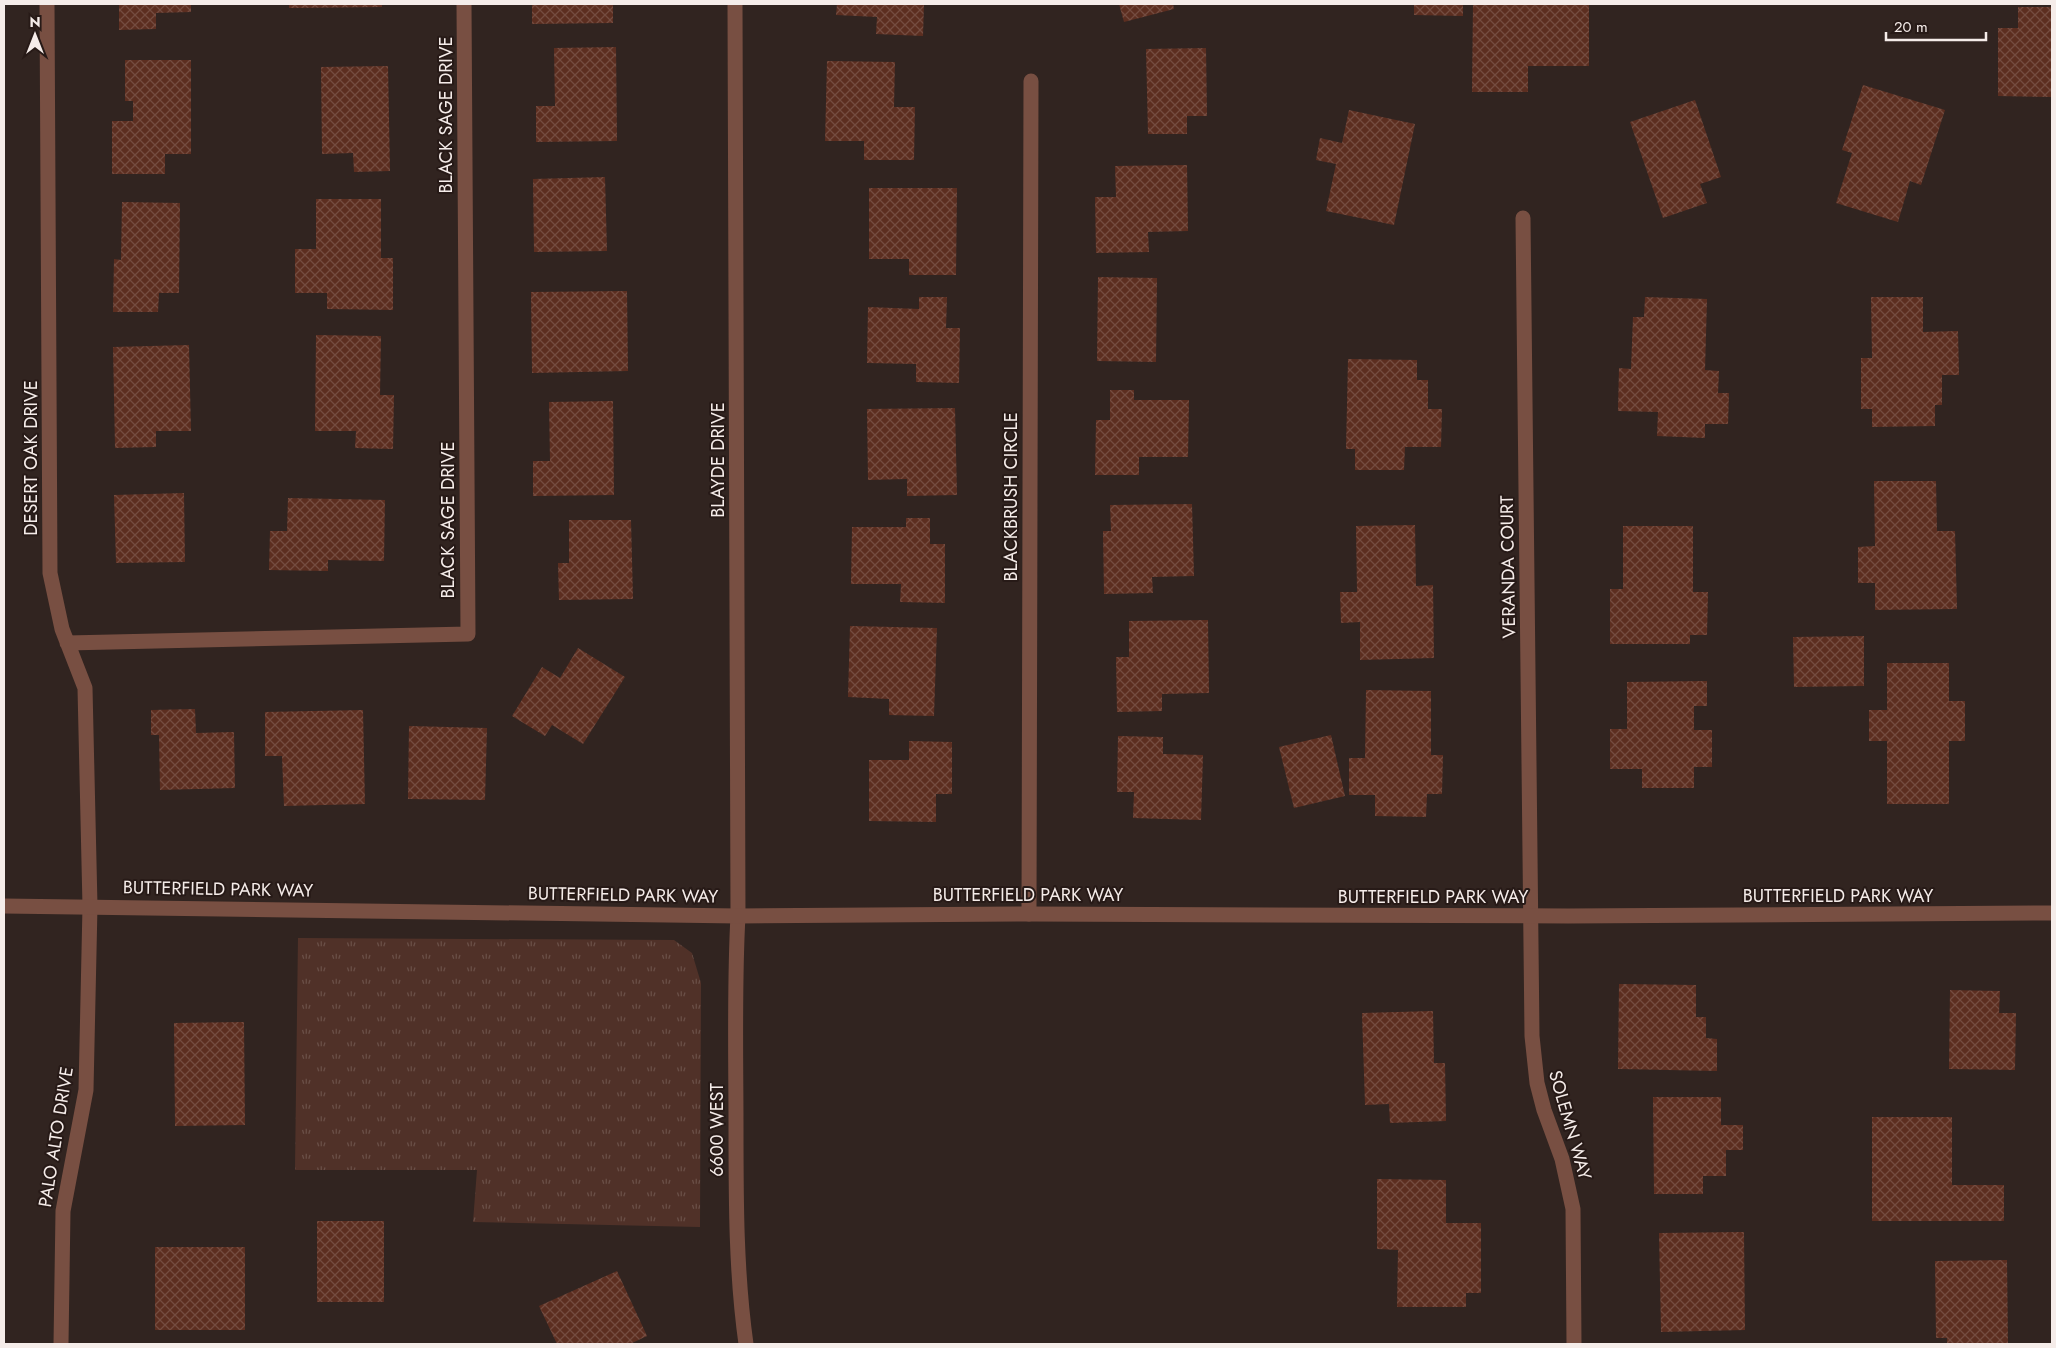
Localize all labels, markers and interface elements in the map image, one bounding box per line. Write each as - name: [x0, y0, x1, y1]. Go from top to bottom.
- north arrow: [10, 10, 60, 60]
- scale bar: [1886, 10, 1986, 42]
- text: N: [29, 12, 41, 32]
- text: 20 m: [1894, 16, 1928, 38]
- street label: BLACK SAGE DRIVE: [433, 37, 459, 193]
- street label: DESERT OAK DRIVE: [18, 380, 44, 536]
- street label: BLAYDE DRIVE: [705, 402, 731, 518]
- street label: BLACKBRUSH CIRCLE: [998, 412, 1024, 582]
- street label: BLACK SAGE DRIVE: [435, 442, 461, 598]
- street label: VERANDA COURT: [1494, 495, 1522, 639]
- street label: BUTTERFIELD PARK WAY: [123, 874, 314, 904]
- street label: BUTTERFIELD PARK WAY: [528, 880, 719, 910]
- street label: BUTTERFIELD PARK WAY: [933, 882, 1124, 908]
- street label: BUTTERFIELD PARK WAY: [1743, 883, 1934, 909]
- street label: BUTTERFIELD PARK WAY: [1338, 884, 1529, 910]
- street label: PALO ALTO DRIVE: [32, 1065, 80, 1209]
- street label: SOLEMN WAY: [1542, 1067, 1598, 1184]
- street label: 6600 WEST: [704, 1083, 730, 1177]

